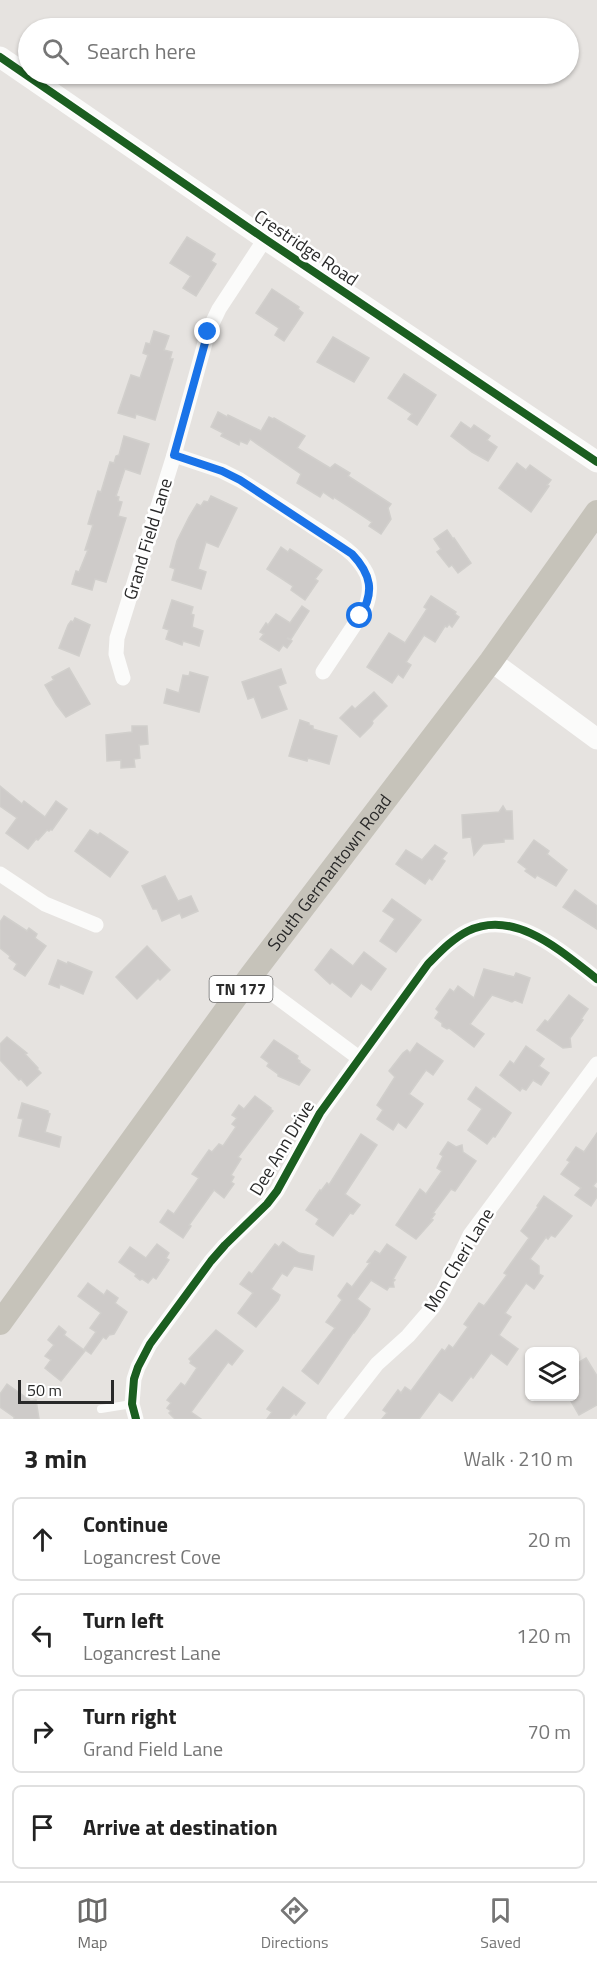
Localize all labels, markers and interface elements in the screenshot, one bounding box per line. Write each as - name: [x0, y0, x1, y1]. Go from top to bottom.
- search box: [18, 18, 579, 84]
- text: Search here: [87, 34, 196, 68]
- icon: search: [39, 35, 72, 68]
- street label: Crestridge Road: [249, 203, 364, 292]
- route end: [194, 318, 220, 344]
- street label: Grand Field Lane: [116, 475, 179, 603]
- route start: [346, 602, 372, 628]
- street label: South Germantown Road: [260, 788, 398, 957]
- road number: TN 177: [210, 976, 272, 1002]
- street label: Dee Ann Drive: [242, 1095, 321, 1201]
- street label: Mon Cheri Lane: [417, 1203, 500, 1317]
- map controls: [525, 1347, 579, 1401]
- button: layers: [525, 1347, 579, 1401]
- scale bar: [18, 1377, 114, 1404]
- text: 50 m: [27, 1378, 62, 1402]
- text: 3 min: [24, 1439, 87, 1478]
- text: Walk · 210 m: [464, 1443, 573, 1474]
- text: Continue: [83, 1507, 168, 1541]
- icon: ahead: [26, 1523, 59, 1556]
- text: 20 m: [527, 1524, 571, 1555]
- text: Logancrest Cove: [83, 1541, 221, 1572]
- text: Turn left: [83, 1603, 164, 1637]
- icon: left: [26, 1619, 59, 1652]
- text: 120 m: [516, 1620, 571, 1651]
- text: Logancrest Lane: [83, 1637, 221, 1668]
- text: Turn right: [83, 1699, 177, 1733]
- icon: right: [26, 1715, 59, 1748]
- text: 70 m: [527, 1716, 571, 1747]
- text: Grand Field Lane: [83, 1733, 223, 1764]
- text: Arrive at destination: [83, 1810, 278, 1844]
- icon: arrive: [26, 1811, 59, 1844]
- tab: Map: [76, 1894, 109, 1954]
- tab: Directions: [261, 1894, 329, 1954]
- tab: Saved: [480, 1894, 521, 1954]

